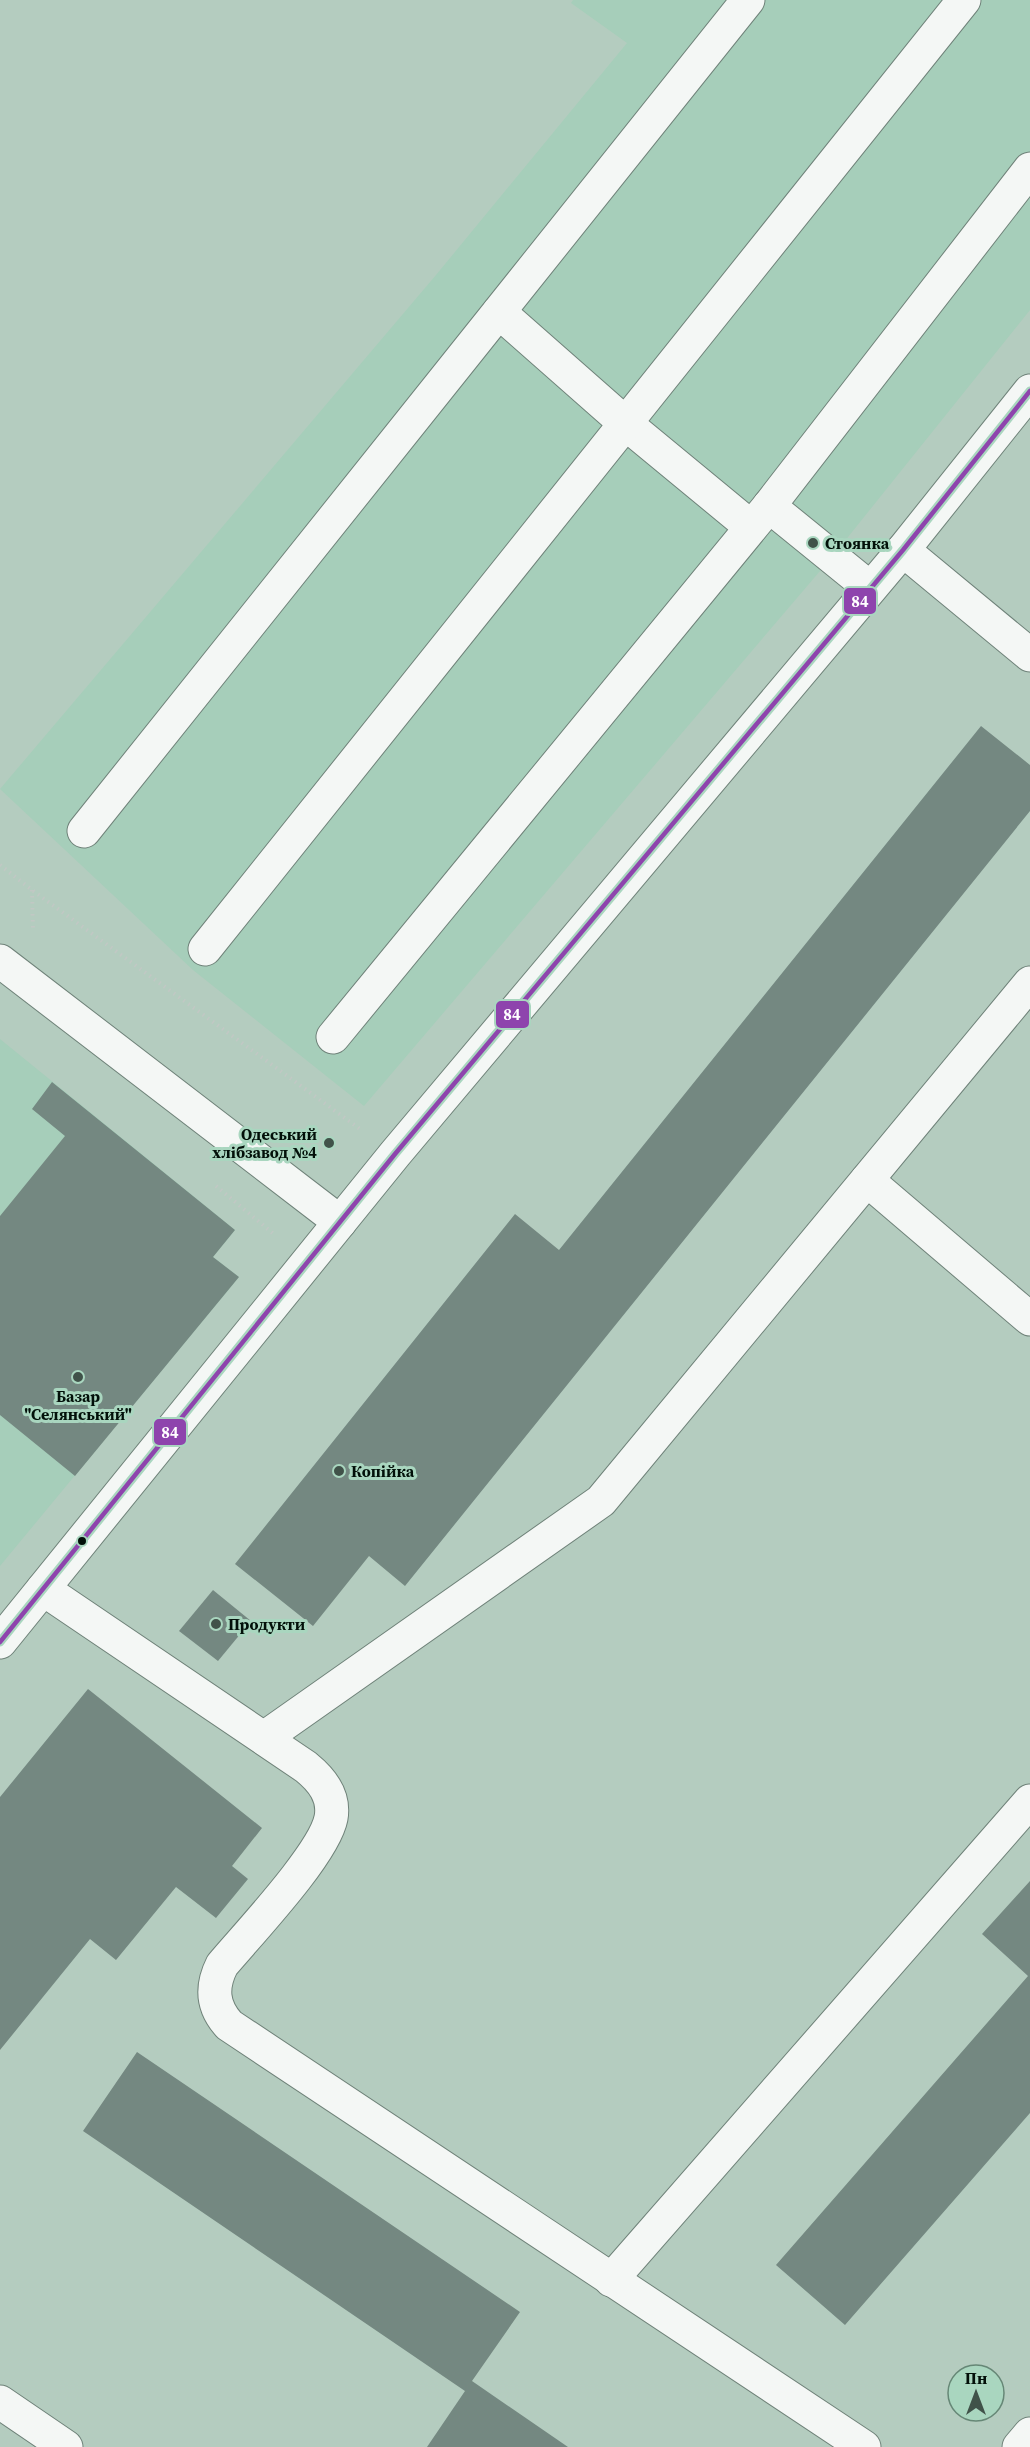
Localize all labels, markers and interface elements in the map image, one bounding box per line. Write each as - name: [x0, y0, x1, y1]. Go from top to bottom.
- place label: Стоянка: [825, 532, 890, 554]
- marker: Стоянка: [806, 536, 820, 550]
- line badge: 84: [843, 587, 877, 615]
- text: 84: [851, 590, 869, 612]
- line badge: 84: [495, 1000, 530, 1029]
- text: 84: [503, 1003, 521, 1025]
- place label: Одеський хлібзавод №4: [212, 1123, 318, 1163]
- marker: Одеський хлібзавод №4: [322, 1136, 336, 1150]
- marker: Базар "Селянський": [71, 1370, 85, 1384]
- place label: Базар "Селянський": [24, 1385, 132, 1425]
- line badge: 84: [153, 1418, 187, 1446]
- text: 84: [161, 1421, 179, 1443]
- place label: Копійка: [351, 1460, 415, 1482]
- marker: Копійка: [332, 1464, 346, 1478]
- unlabelled marker: [76, 1535, 88, 1547]
- place label: Продукти: [228, 1613, 306, 1635]
- marker: Продукти: [209, 1617, 223, 1631]
- north arrow: [946, 2363, 1006, 2423]
- text: Пн: [965, 2367, 987, 2389]

